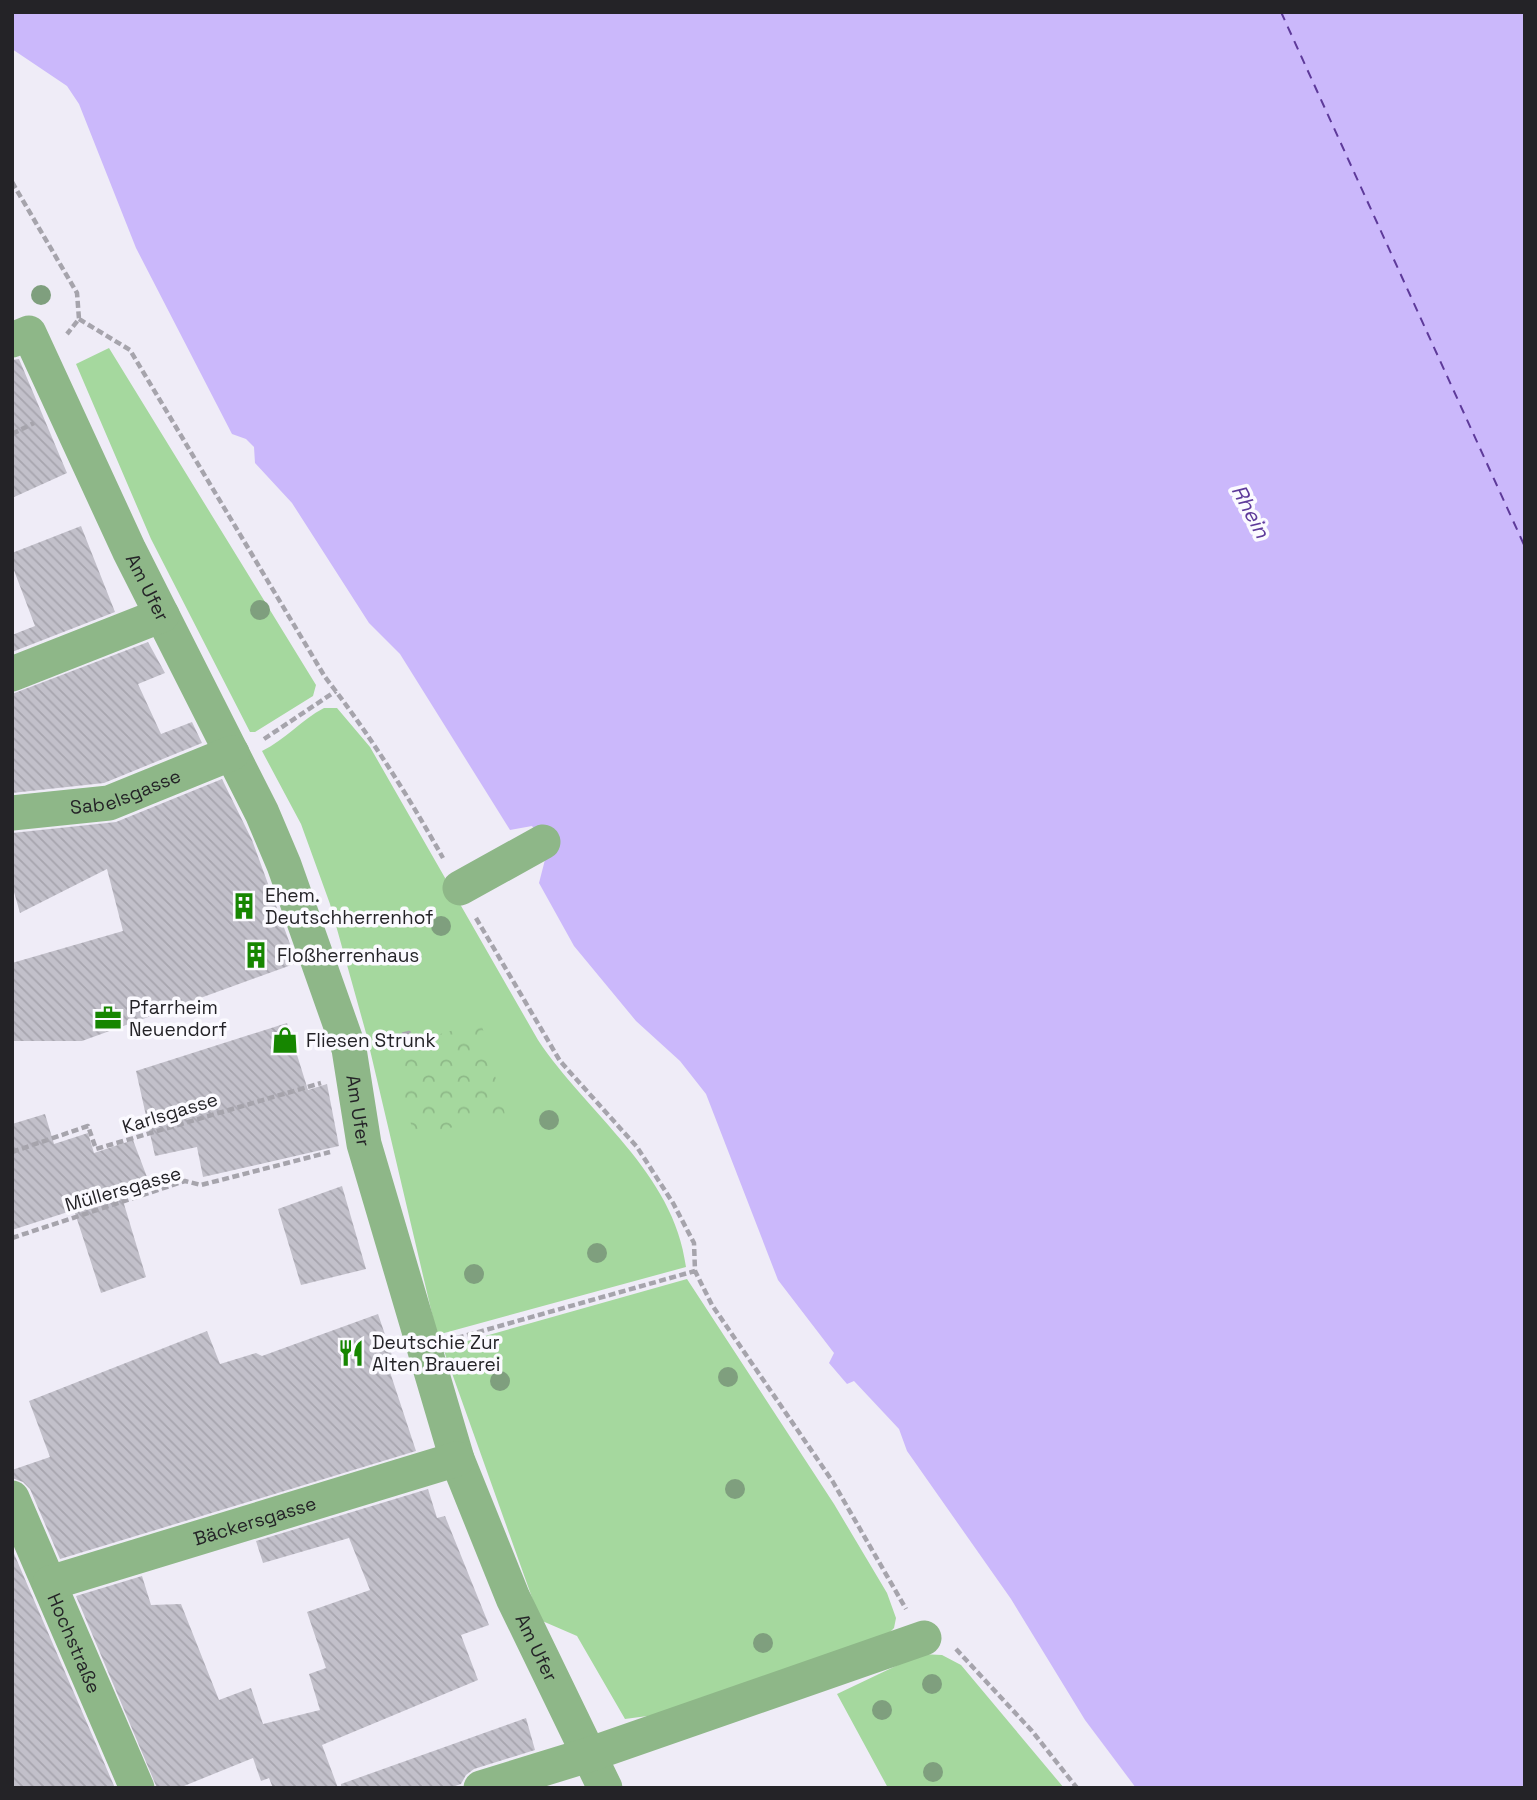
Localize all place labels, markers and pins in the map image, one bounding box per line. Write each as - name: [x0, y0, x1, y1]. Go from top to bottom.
- place label: Ehem. Deutschherrenhof: [265, 883, 433, 930]
- building icon: Ehem. Deutschherrenhof: [229, 891, 259, 921]
- building icon: Floßherrenhaus: [241, 940, 271, 970]
- place label: Floßherrenhaus: [277, 943, 419, 968]
- place label: Pfarrheim Neuendorf: [129, 995, 227, 1042]
- office icon: Pfarrheim Neuendorf: [93, 1003, 123, 1033]
- shop icon: Fliesen Strunk: [270, 1025, 300, 1055]
- place label: Fliesen Strunk: [306, 1028, 436, 1053]
- place label: Deutschie Zur Alten Brauerei: [372, 1330, 501, 1377]
- restaurant icon: Deutschie Zur Alten Brauerei: [336, 1338, 366, 1368]

